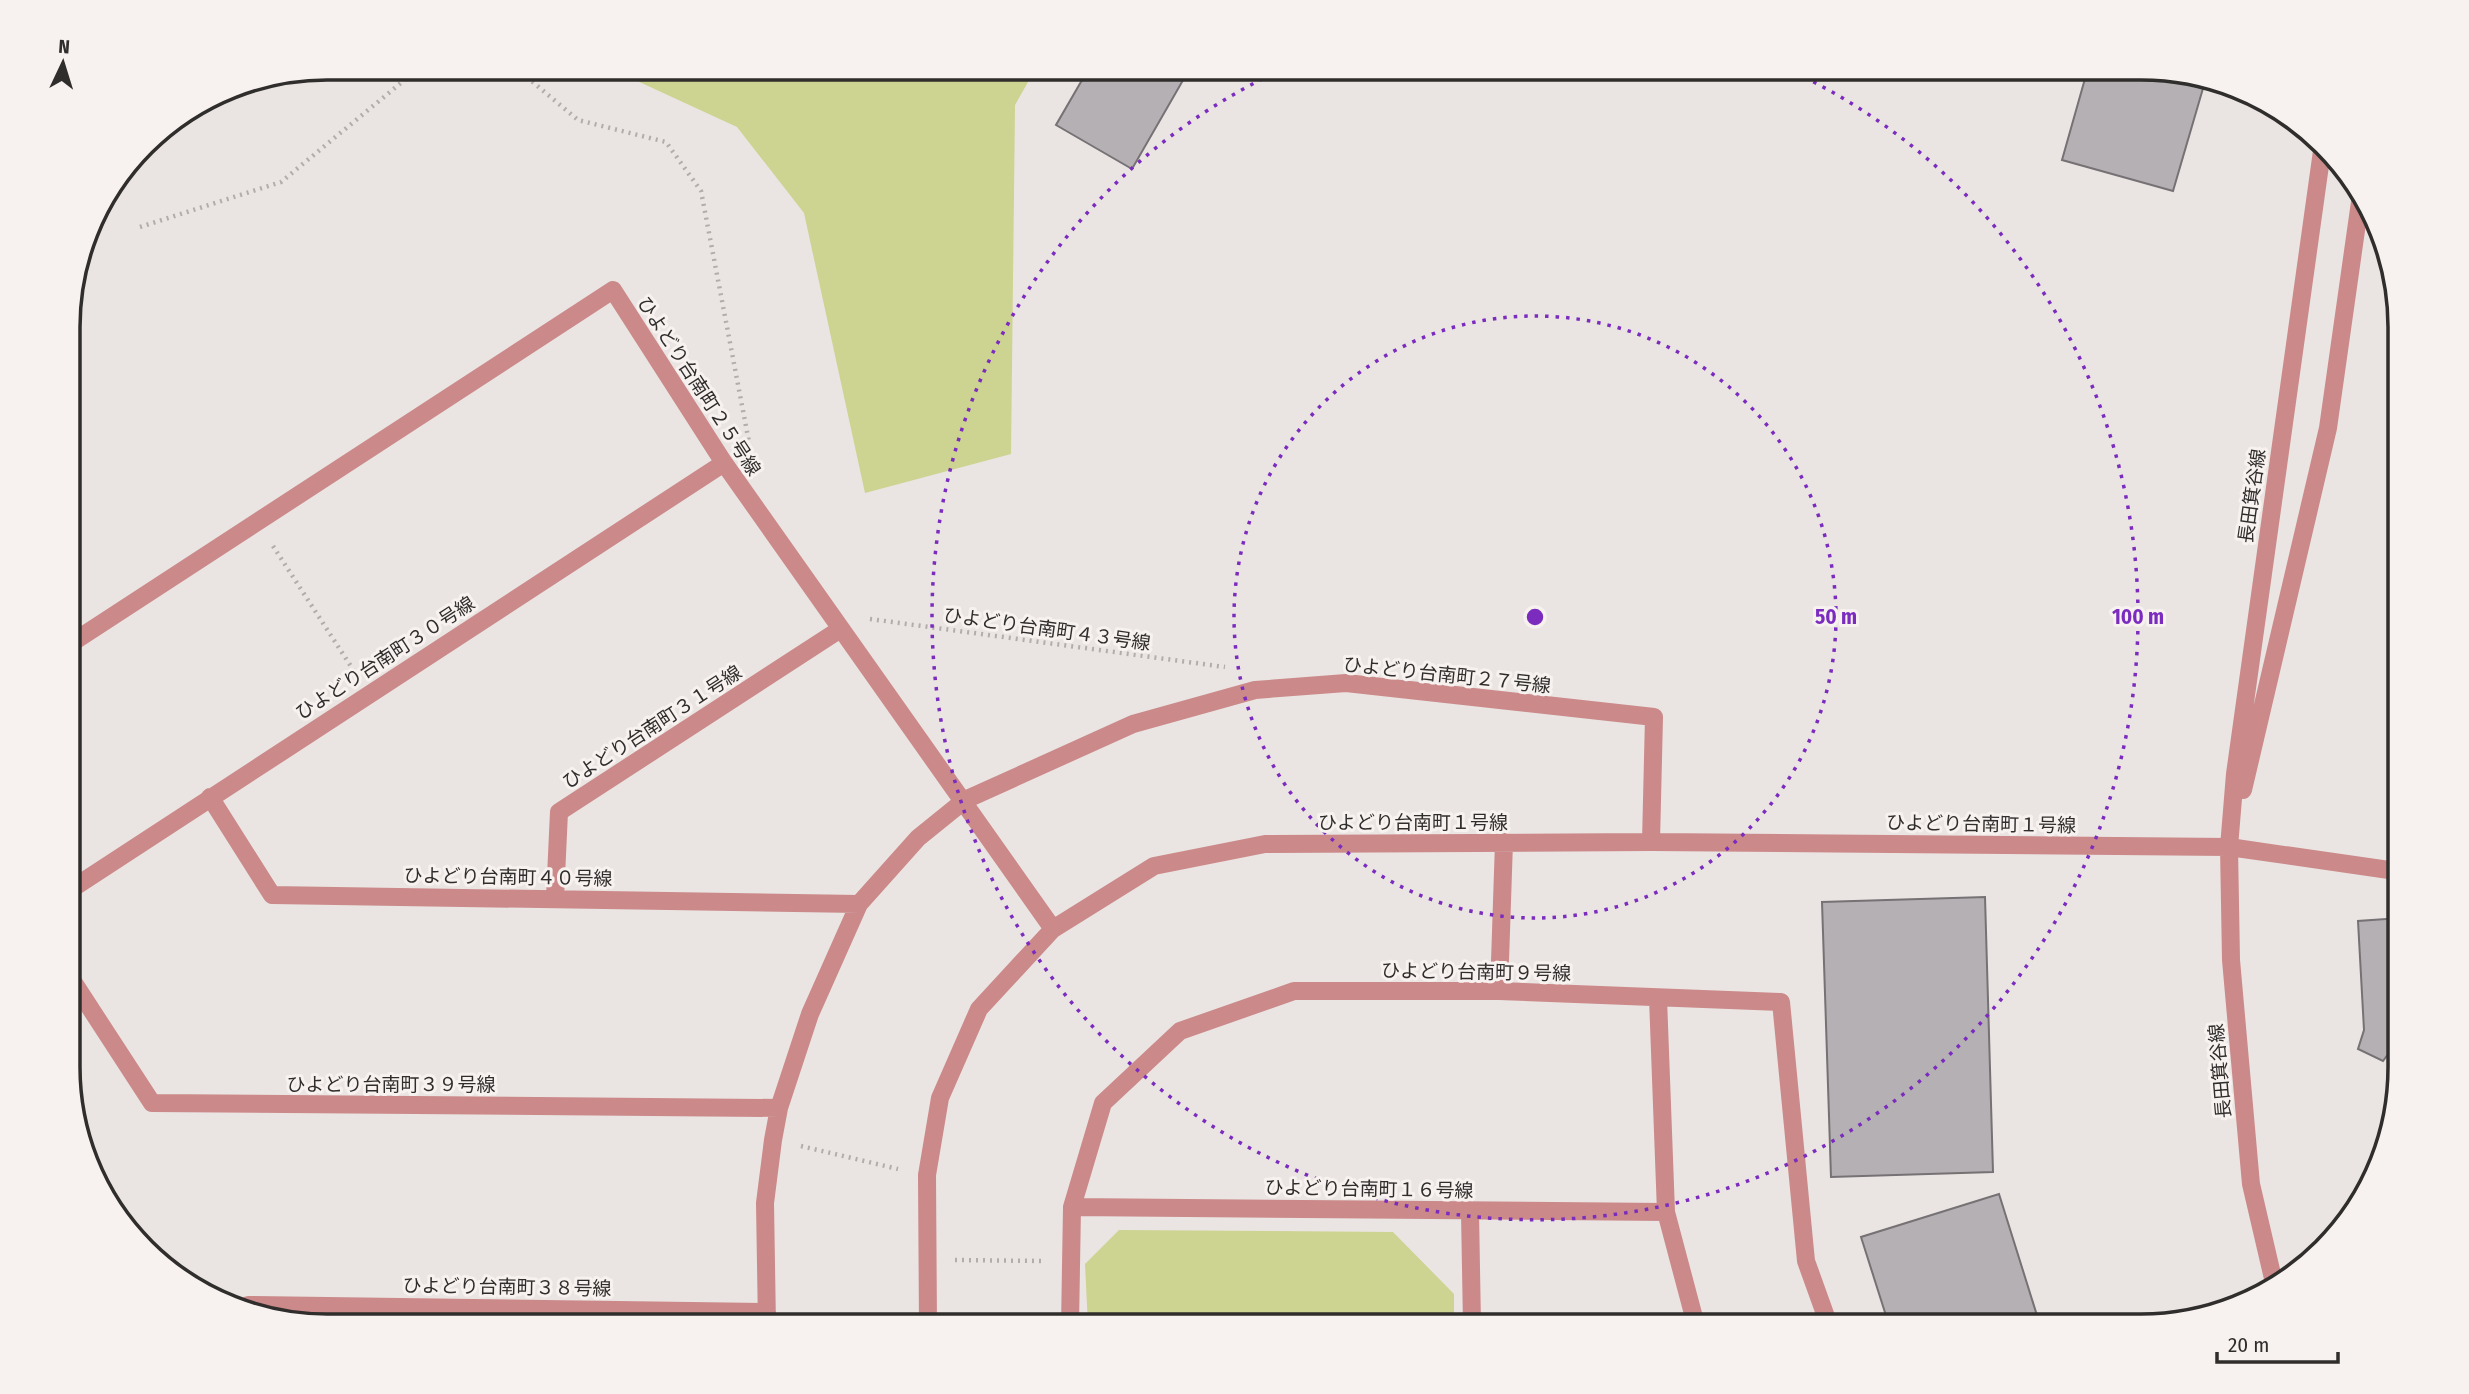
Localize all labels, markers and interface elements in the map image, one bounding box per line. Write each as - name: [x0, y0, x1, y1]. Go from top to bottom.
- north arrow: [28, 28, 98, 98]
- text: N: [58, 35, 71, 58]
- street label: ひよどり台南町２５号線: [632, 292, 766, 480]
- street label: 長田箕谷線: [2234, 447, 2270, 545]
- street label: ひよどり台南町３０号線: [291, 591, 479, 725]
- street label: ひよどり台南町４３号線: [942, 603, 1152, 655]
- text: 50 m: [1815, 604, 1857, 630]
- text: 100 m: [2112, 604, 2164, 630]
- centre of rings: [1523, 605, 1547, 629]
- street label: ひよどり台南町２７号線: [1342, 653, 1552, 697]
- street label: ひよどり台南町３１号線: [558, 660, 746, 794]
- street label: ひよどり台南町１号線: [1318, 811, 1508, 834]
- street label: ひよどり台南町１号線: [1886, 811, 2076, 837]
- street label: ひよどり台南町４０号線: [403, 864, 613, 890]
- street label: ひよどり台南町９号線: [1381, 959, 1571, 985]
- street label: 長田箕谷線: [2204, 1023, 2236, 1119]
- street label: ひよどり台南町３９号線: [286, 1073, 496, 1096]
- street label: ひよどり台南町１６号線: [1264, 1176, 1474, 1202]
- street label: ひよどり台南町３８号線: [402, 1274, 612, 1300]
- scale bar: [2217, 1320, 2338, 1364]
- text: 20 m: [2228, 1332, 2269, 1358]

